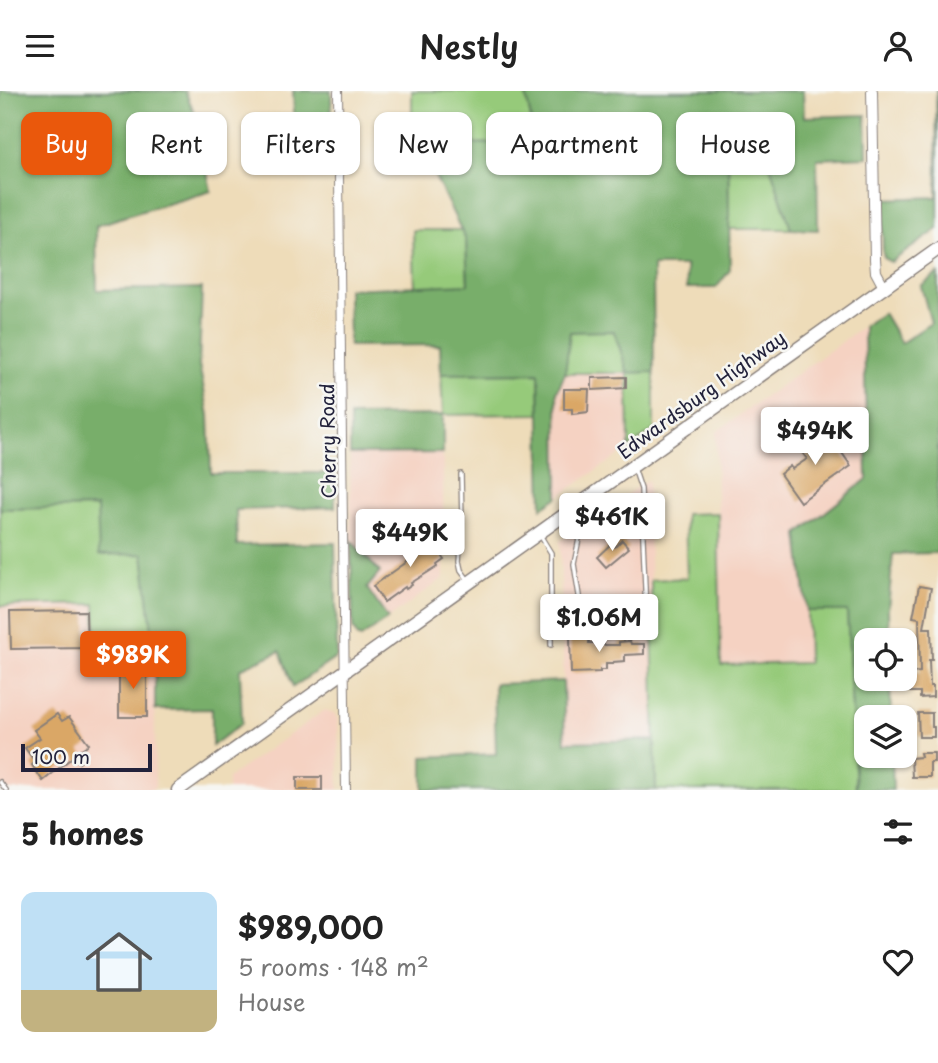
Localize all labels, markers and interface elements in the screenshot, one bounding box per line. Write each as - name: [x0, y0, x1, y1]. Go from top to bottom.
- text: Nestly: [419, 22, 519, 70]
- icon: menu: [21, 27, 59, 65]
- icon: person: [879, 27, 917, 65]
- chip: Buy: [21, 112, 112, 175]
- chip: Rent: [126, 112, 227, 175]
- chip: Filters: [241, 112, 360, 175]
- chip: New: [374, 112, 472, 175]
- chip: Apartment: [486, 112, 662, 175]
- chip: House: [676, 112, 795, 175]
- street label: Edwardsburg Highway: [611, 323, 791, 465]
- street label: Cherry Road: [312, 383, 342, 499]
- pin: $494K: [766, 407, 864, 467]
- text: $494K: [777, 412, 853, 447]
- pin: $461K: [563, 493, 661, 553]
- text: $461K: [575, 498, 649, 533]
- pin: $449K: [361, 510, 459, 569]
- text: $449K: [372, 514, 448, 549]
- pin: $1.06M: [542, 595, 656, 654]
- text: $1.06M: [556, 599, 642, 634]
- map controls: [854, 628, 917, 768]
- button: locate: [854, 628, 917, 691]
- pin: $989K: [84, 631, 182, 691]
- text: $989K: [96, 636, 170, 671]
- button: layers: [854, 705, 917, 768]
- scale bar: [21, 741, 152, 773]
- text: 100 m: [32, 742, 90, 770]
- text: 5 homes: [21, 810, 144, 855]
- icon: filters: [879, 813, 917, 851]
- text: $989,000: [238, 904, 384, 949]
- icon: home: [77, 920, 161, 1004]
- icon: heart: [879, 943, 917, 981]
- text: 5 rooms · 148 m²: [238, 949, 429, 984]
- text: House: [238, 984, 305, 1019]

